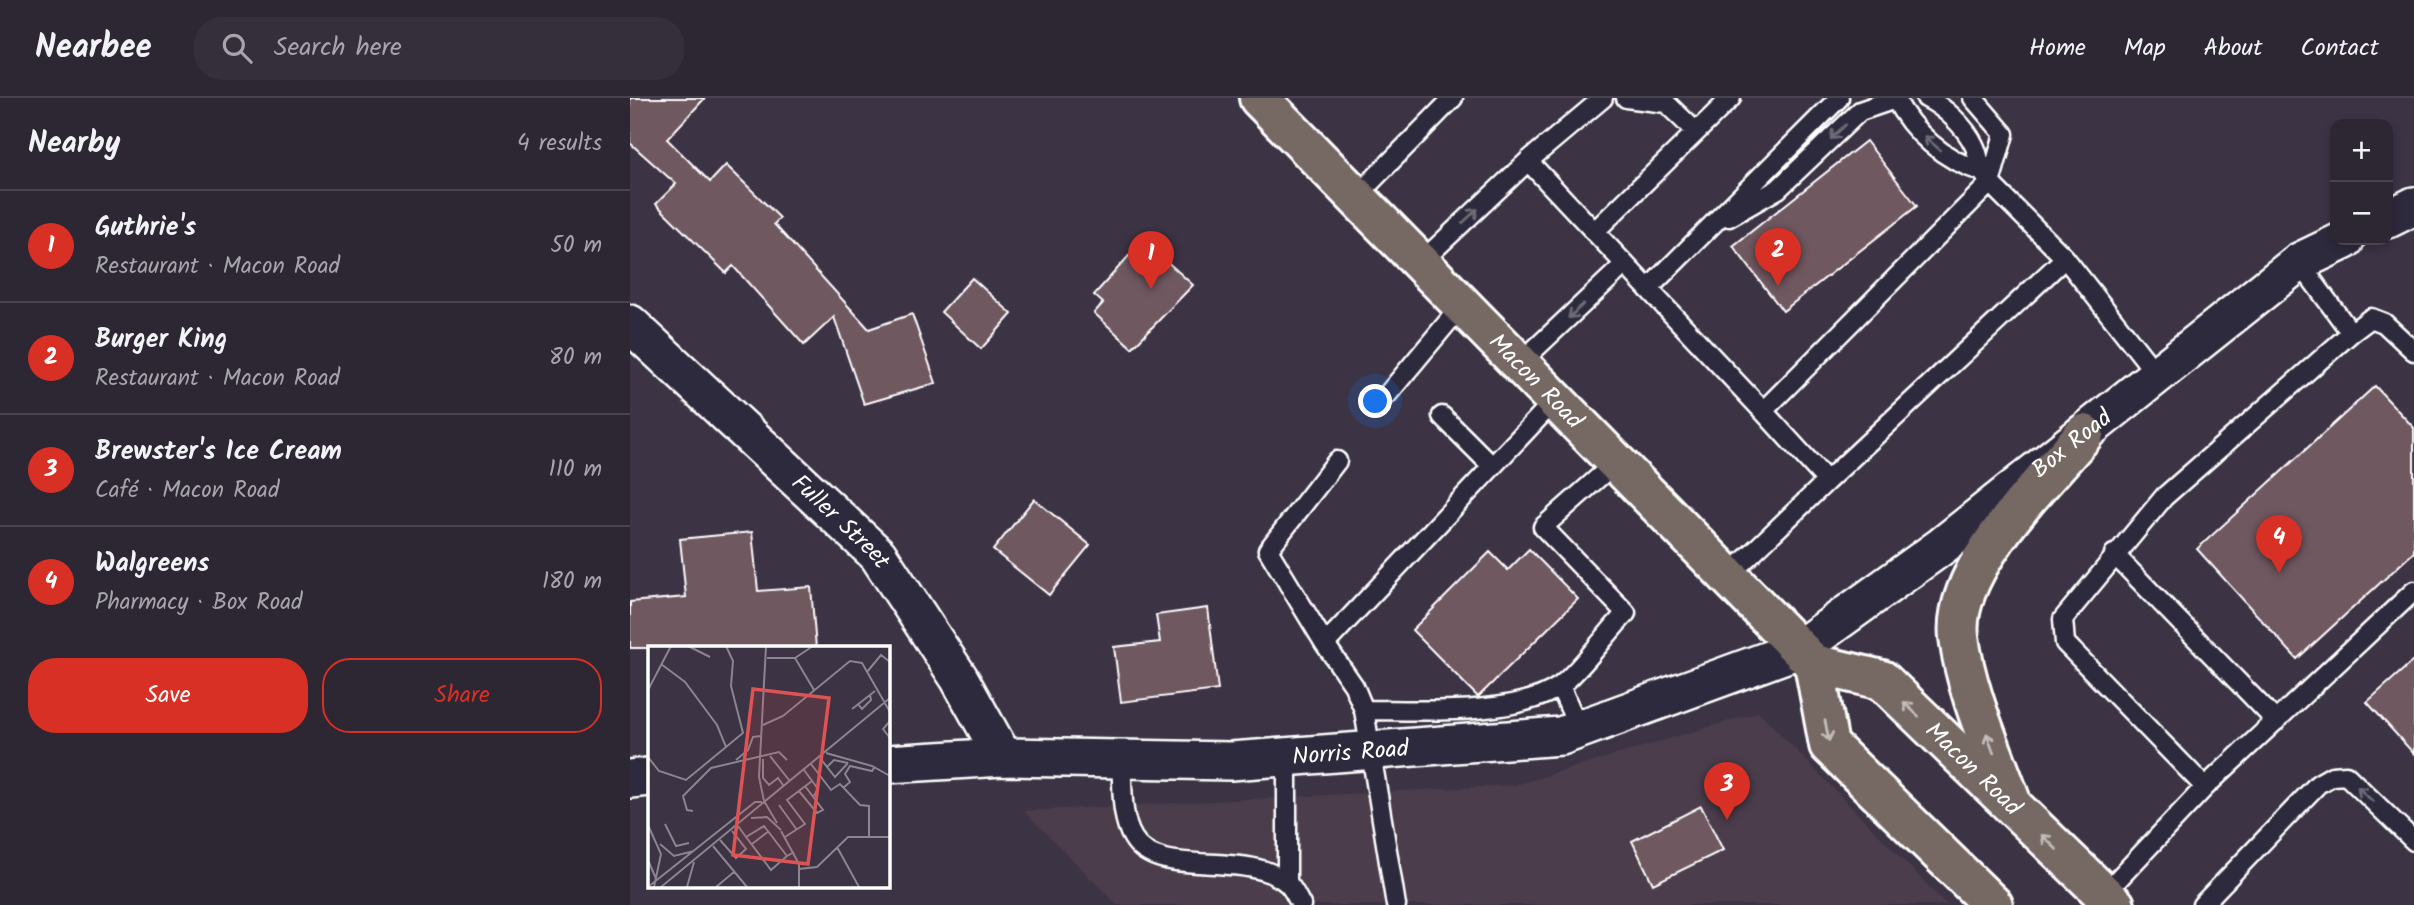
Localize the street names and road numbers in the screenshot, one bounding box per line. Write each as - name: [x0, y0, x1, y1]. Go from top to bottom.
- street label: Macon Road: [1478, 324, 1593, 440]
- street label: Box Road: [2023, 399, 2122, 489]
- street label: Fuller Street: [781, 465, 900, 578]
- street label: Macon Road: [1915, 713, 2031, 827]
- street label: Norris Road: [1291, 730, 1411, 777]

